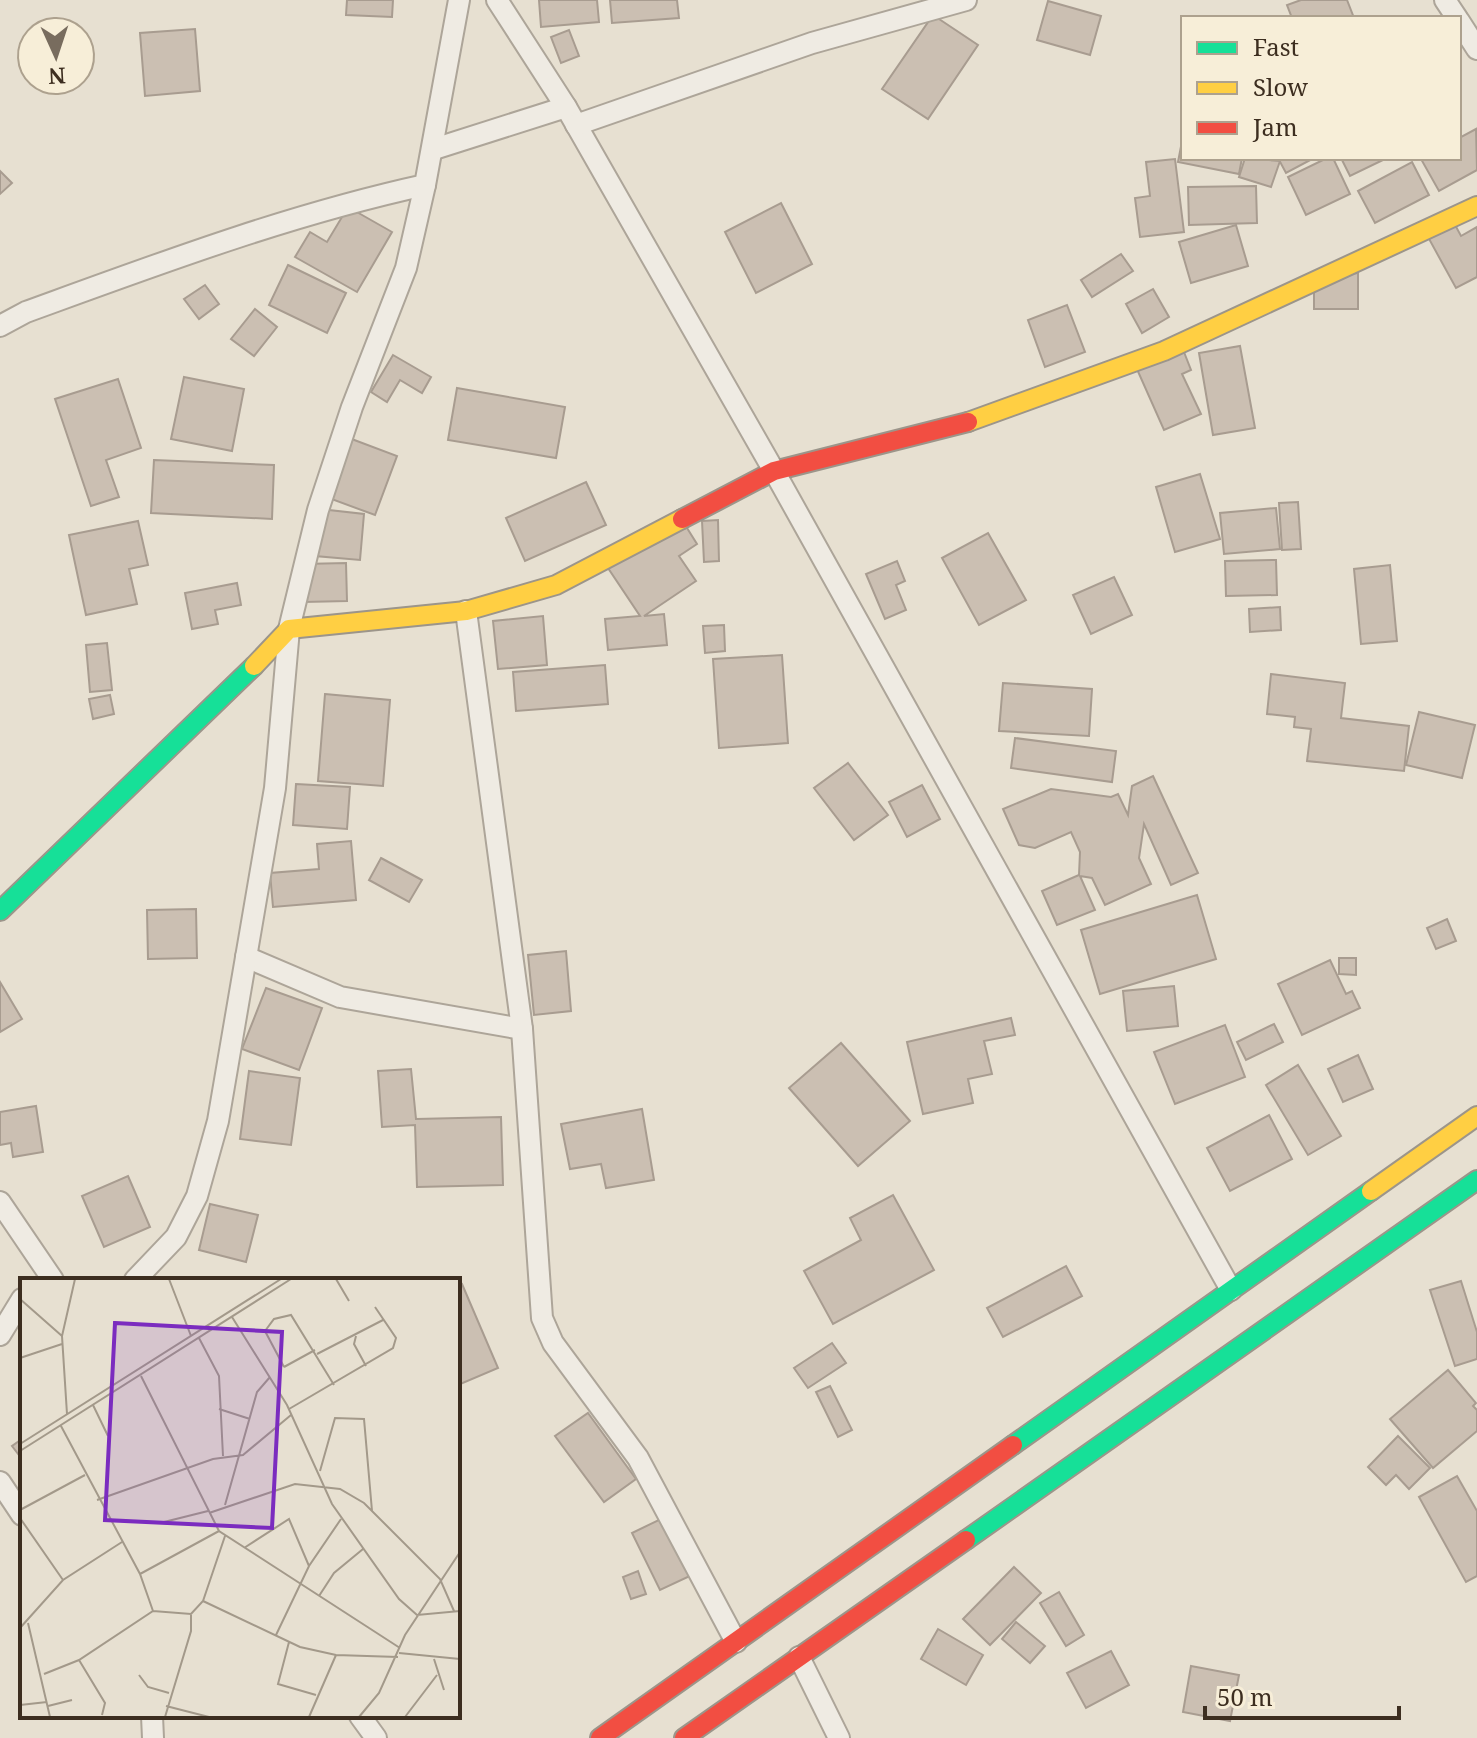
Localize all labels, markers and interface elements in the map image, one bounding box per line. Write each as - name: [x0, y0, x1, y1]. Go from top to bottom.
- north arrow: [16, 16, 96, 96]
- legend: [1181, 16, 1461, 160]
- text: Fast: [1253, 30, 1299, 63]
- text: N: [48, 62, 67, 92]
- text: Slow: [1253, 70, 1308, 103]
- text: Jam: [1252, 110, 1298, 143]
- inset map: [20, 1278, 460, 1718]
- scale bar: [1205, 1670, 1399, 1720]
- text: 50 m: [1217, 1680, 1273, 1713]

